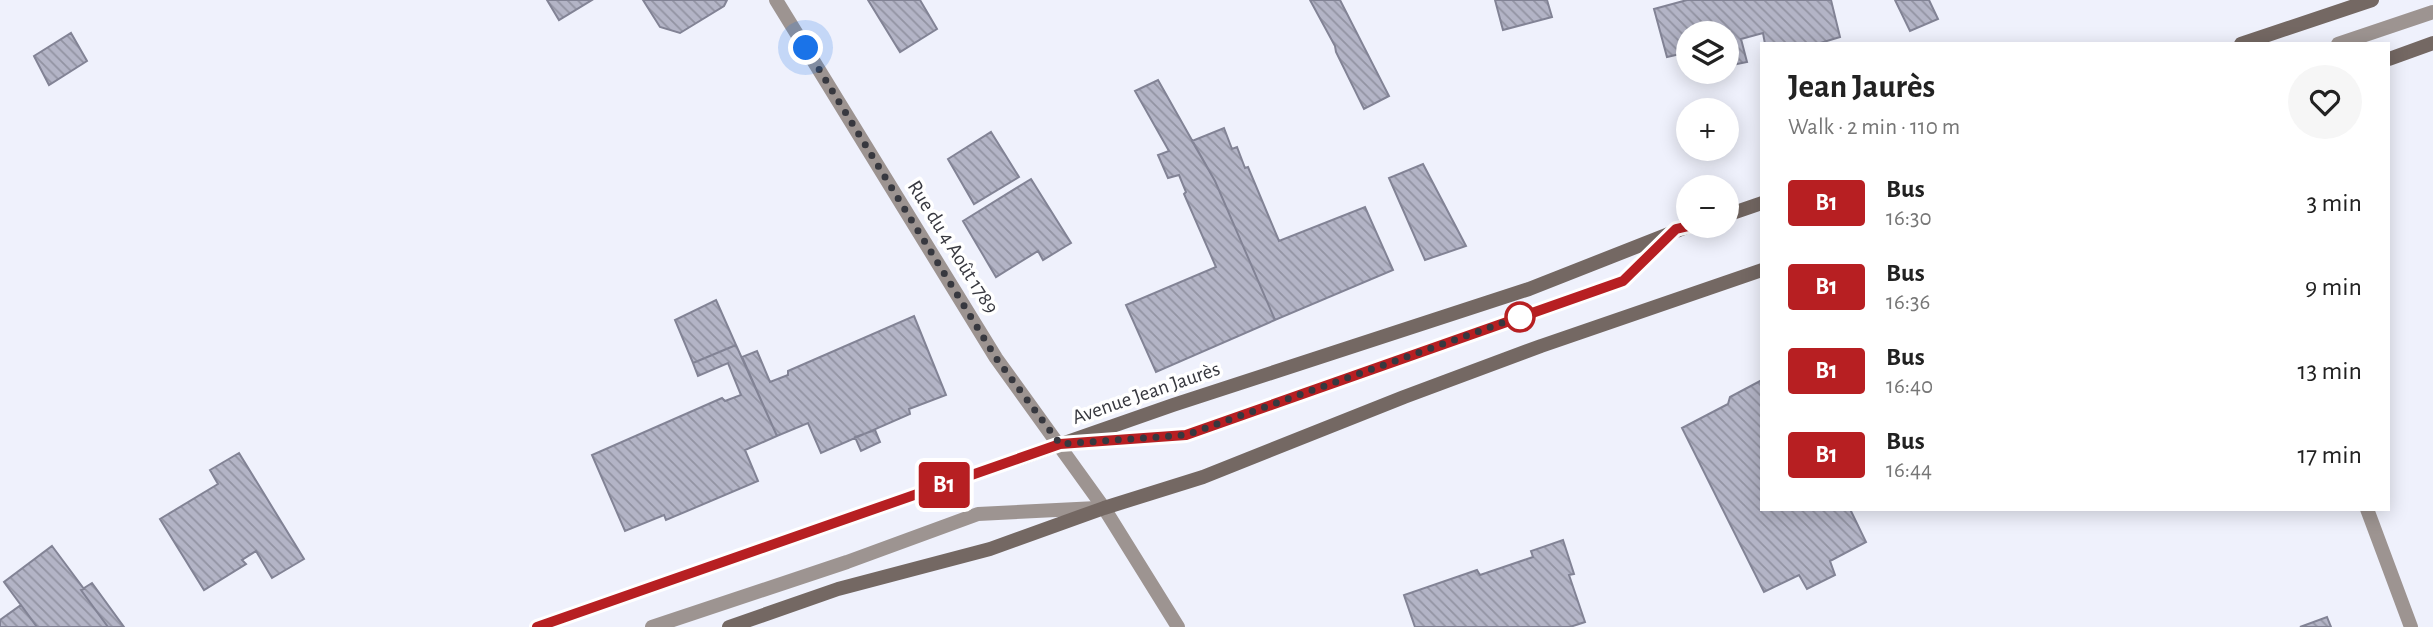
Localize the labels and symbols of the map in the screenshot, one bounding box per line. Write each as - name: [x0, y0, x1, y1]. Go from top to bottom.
- your location: [788, 30, 823, 65]
- street label: Rue du 4 Août 1789: [904, 177, 1002, 317]
- unlabelled marker: [1505, 302, 1535, 332]
- street label: Avenue Jean Jaurès: [1069, 358, 1223, 428]
- line badge: B1: [912, 462, 976, 508]

